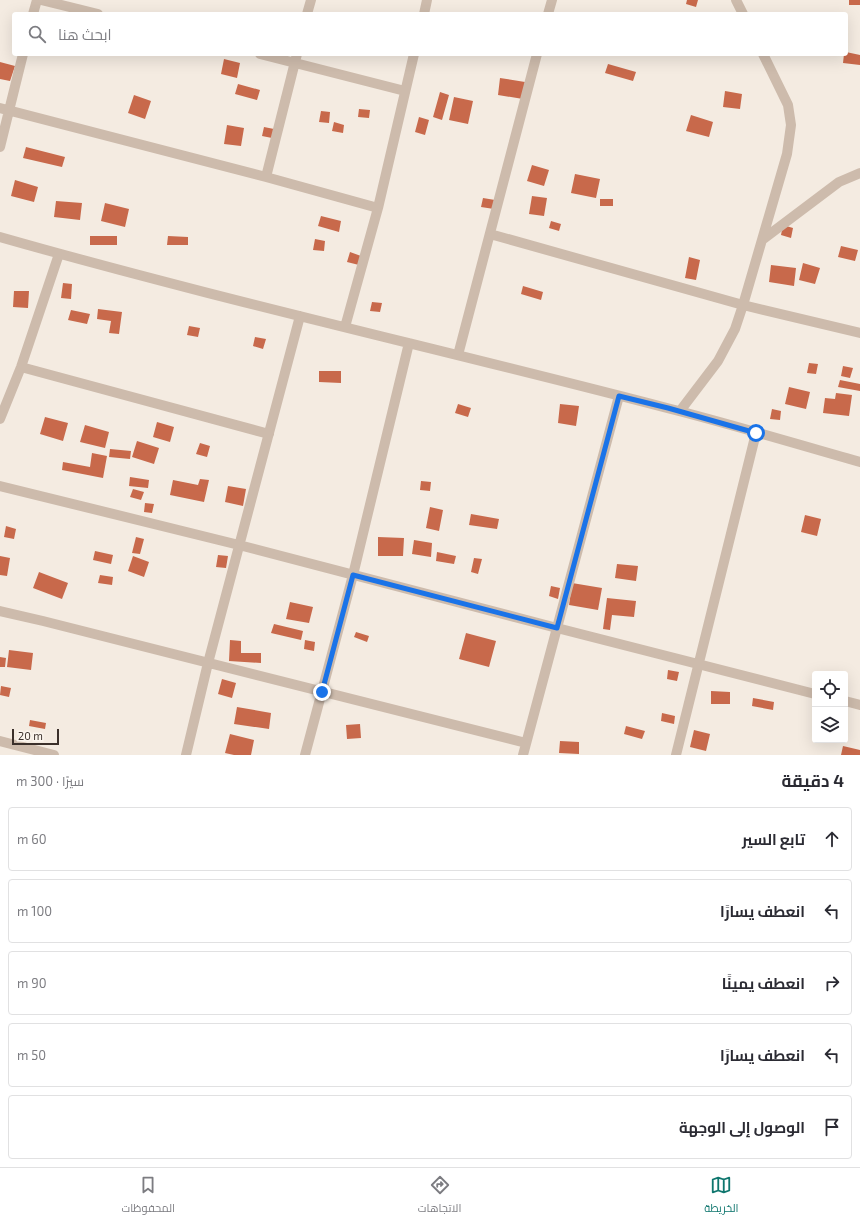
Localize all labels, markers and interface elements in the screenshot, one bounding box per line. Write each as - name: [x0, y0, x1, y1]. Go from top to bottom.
- search box: [12, 12, 848, 56]
- icon: search: [26, 23, 48, 45]
- text: ابحث هنا: [58, 25, 111, 43]
- route start: [747, 424, 765, 442]
- map controls: [812, 671, 848, 743]
- button: locate: [812, 671, 848, 707]
- route end: [313, 683, 331, 701]
- button: layers: [812, 707, 848, 743]
- scale bar: [12, 727, 59, 746]
- text: 20 m: [18, 729, 43, 742]
- text: 4 دقيقة: [781, 770, 844, 790]
- text: سيرًا · 300 m: [16, 773, 84, 789]
- icon: ahead: [821, 828, 843, 850]
- text: تابع السير: [742, 830, 805, 848]
- text: 60 m: [17, 831, 47, 847]
- icon: left: [821, 900, 843, 922]
- text: انعطف يسارًا: [720, 902, 805, 920]
- text: 100 m: [17, 903, 52, 919]
- icon: right: [821, 972, 843, 994]
- text: انعطف يمينًا: [722, 974, 805, 992]
- text: 90 m: [17, 975, 47, 991]
- icon: left: [821, 1044, 843, 1066]
- text: انعطف يسارًا: [720, 1046, 805, 1064]
- text: 50 m: [17, 1047, 46, 1063]
- icon: arrive: [821, 1116, 843, 1138]
- text: الوصول إلى الوجهة: [679, 1118, 805, 1136]
- tab: المحفوظات: [121, 1174, 175, 1218]
- tab: الاتجاهات: [418, 1174, 461, 1218]
- tab: الخريطة: [704, 1174, 739, 1218]

